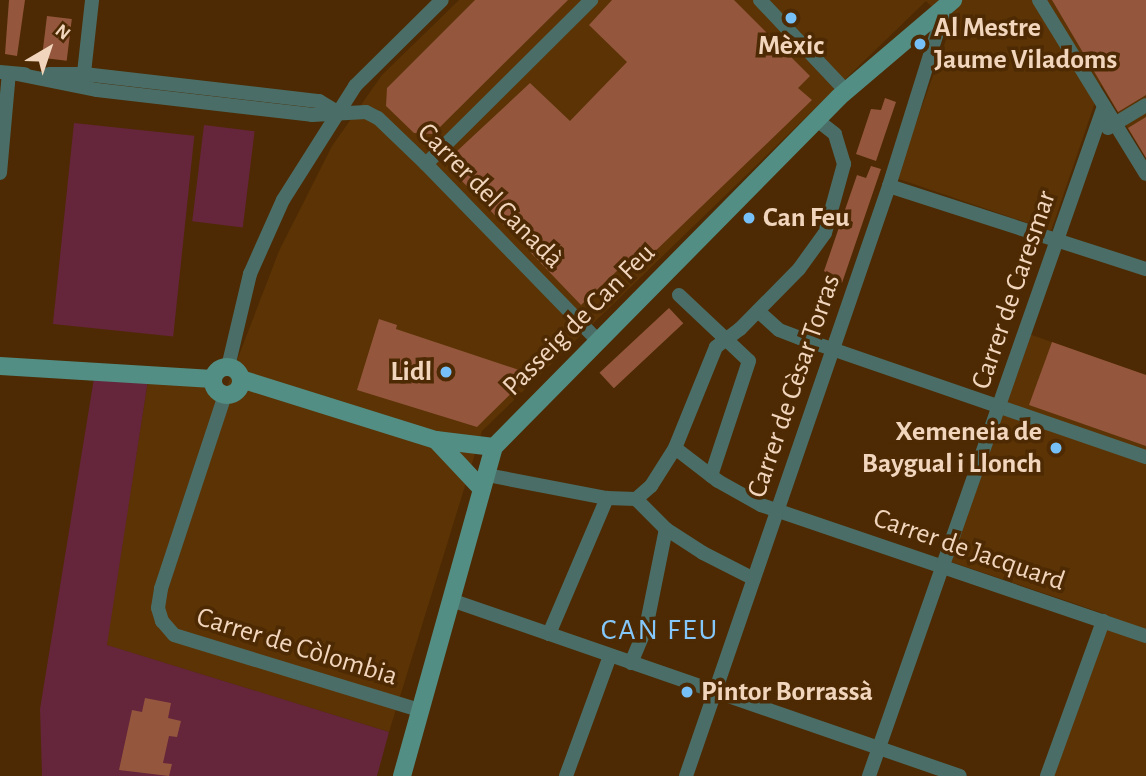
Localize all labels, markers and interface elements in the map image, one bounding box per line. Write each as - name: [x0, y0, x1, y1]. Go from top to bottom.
- marker: Mèxic: [783, 10, 799, 26]
- place label: Al Mestre Jaume Viladoms: [934, 11, 1117, 77]
- north arrow: [14, 14, 84, 84]
- text: N: [51, 21, 74, 44]
- place label: Mèxic: [758, 29, 824, 63]
- marker: Al Mestre Jaume Viladoms: [912, 36, 928, 52]
- street label: Carrer del Canadà: [410, 116, 570, 276]
- street label: Carrer de Caresmar: [964, 186, 1064, 394]
- place label: Can Feu: [763, 201, 850, 235]
- marker: Can Feu: [741, 210, 757, 226]
- street label: Passeig de Can Feu: [496, 237, 662, 403]
- street label: Carrer de Cèsar Torras: [740, 270, 848, 502]
- place label: Lidl: [390, 355, 432, 389]
- marker: Lidl: [438, 364, 454, 380]
- place label: Xemeneia de Baygual i Llonch: [862, 415, 1042, 481]
- marker: Xemeneia de Baygual i Llonch: [1048, 440, 1064, 456]
- street label: Carrer de Jacquard: [869, 501, 1069, 599]
- street label: Carrer de Còlombia: [192, 600, 402, 694]
- district label: CAN FEU: [602, 612, 718, 648]
- place label: Pintor Borrassà: [701, 675, 873, 709]
- marker: Pintor Borrassà: [679, 684, 695, 700]

